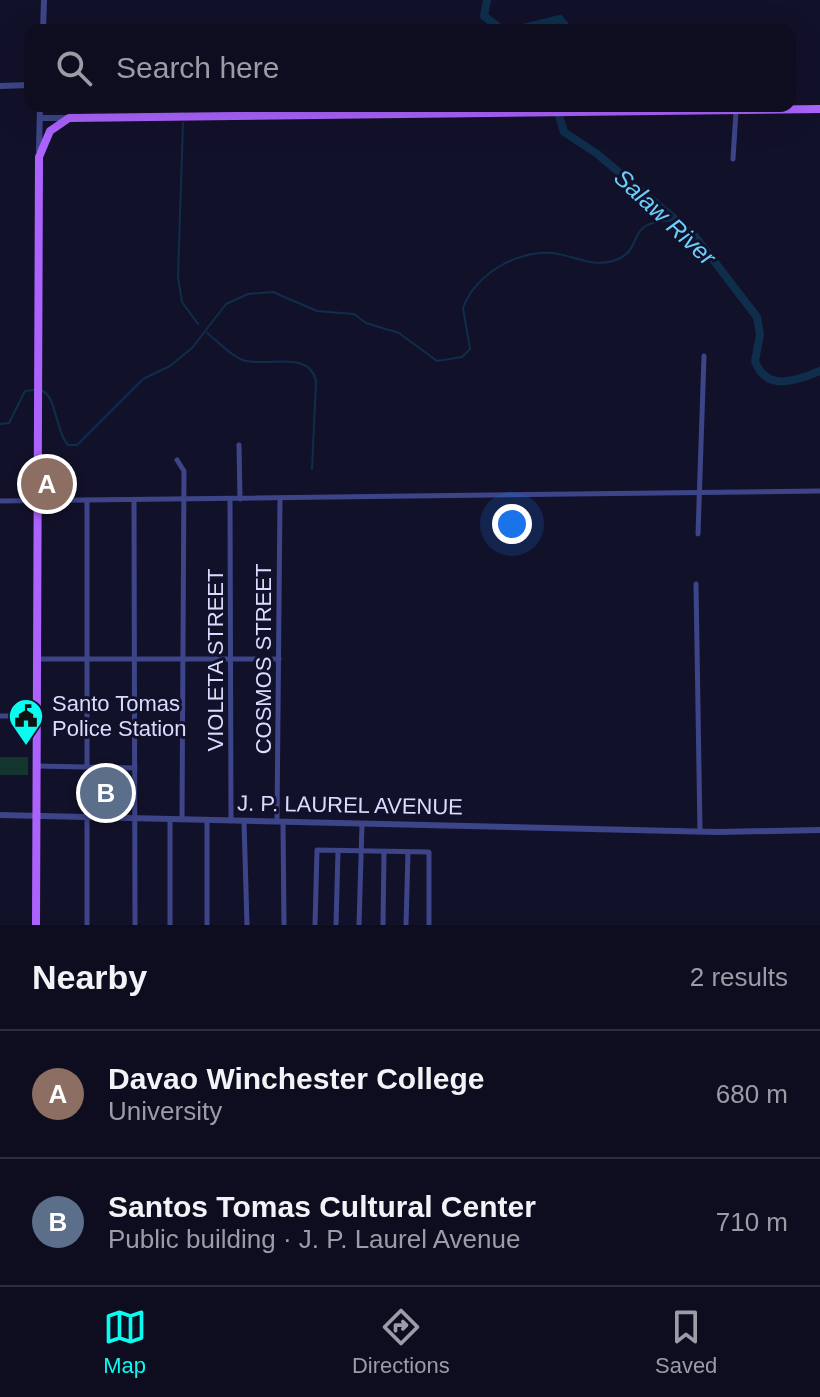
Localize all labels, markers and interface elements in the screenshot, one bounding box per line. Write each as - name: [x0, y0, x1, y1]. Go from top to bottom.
- search box: [24, 24, 796, 112]
- icon: search: [52, 46, 96, 90]
- text: Search here: [116, 51, 279, 84]
- water label: Salaw River: [609, 163, 722, 271]
- pin: A: [21, 454, 73, 514]
- your location: [492, 504, 532, 544]
- street label: COSMOS STREET: [251, 564, 276, 754]
- street label: VIOLETA STREET: [203, 569, 228, 751]
- place label: Santo Tomas Police Station: [52, 691, 187, 741]
- public building icon: Santo Tomas Police Station: [7, 697, 45, 747]
- pin: B: [80, 763, 132, 823]
- street label: J. P. LAUREL AVENUE: [237, 791, 463, 819]
- text: Nearby: [32, 958, 147, 996]
- text: 2 results: [690, 962, 788, 992]
- text: Davao Winchester College: [108, 1062, 485, 1095]
- text: A: [49, 1079, 67, 1109]
- text: 680 m: [716, 1079, 788, 1109]
- text: University: [108, 1096, 222, 1126]
- text: Santos Tomas Cultural Center: [108, 1190, 536, 1223]
- text: B: [49, 1207, 67, 1237]
- text: 710 m: [716, 1207, 788, 1237]
- text: Public building · J. P. Laurel Avenue: [108, 1224, 520, 1254]
- tab: Map: [103, 1305, 147, 1379]
- tab: Directions: [352, 1305, 450, 1379]
- tab: Saved: [655, 1305, 717, 1379]

